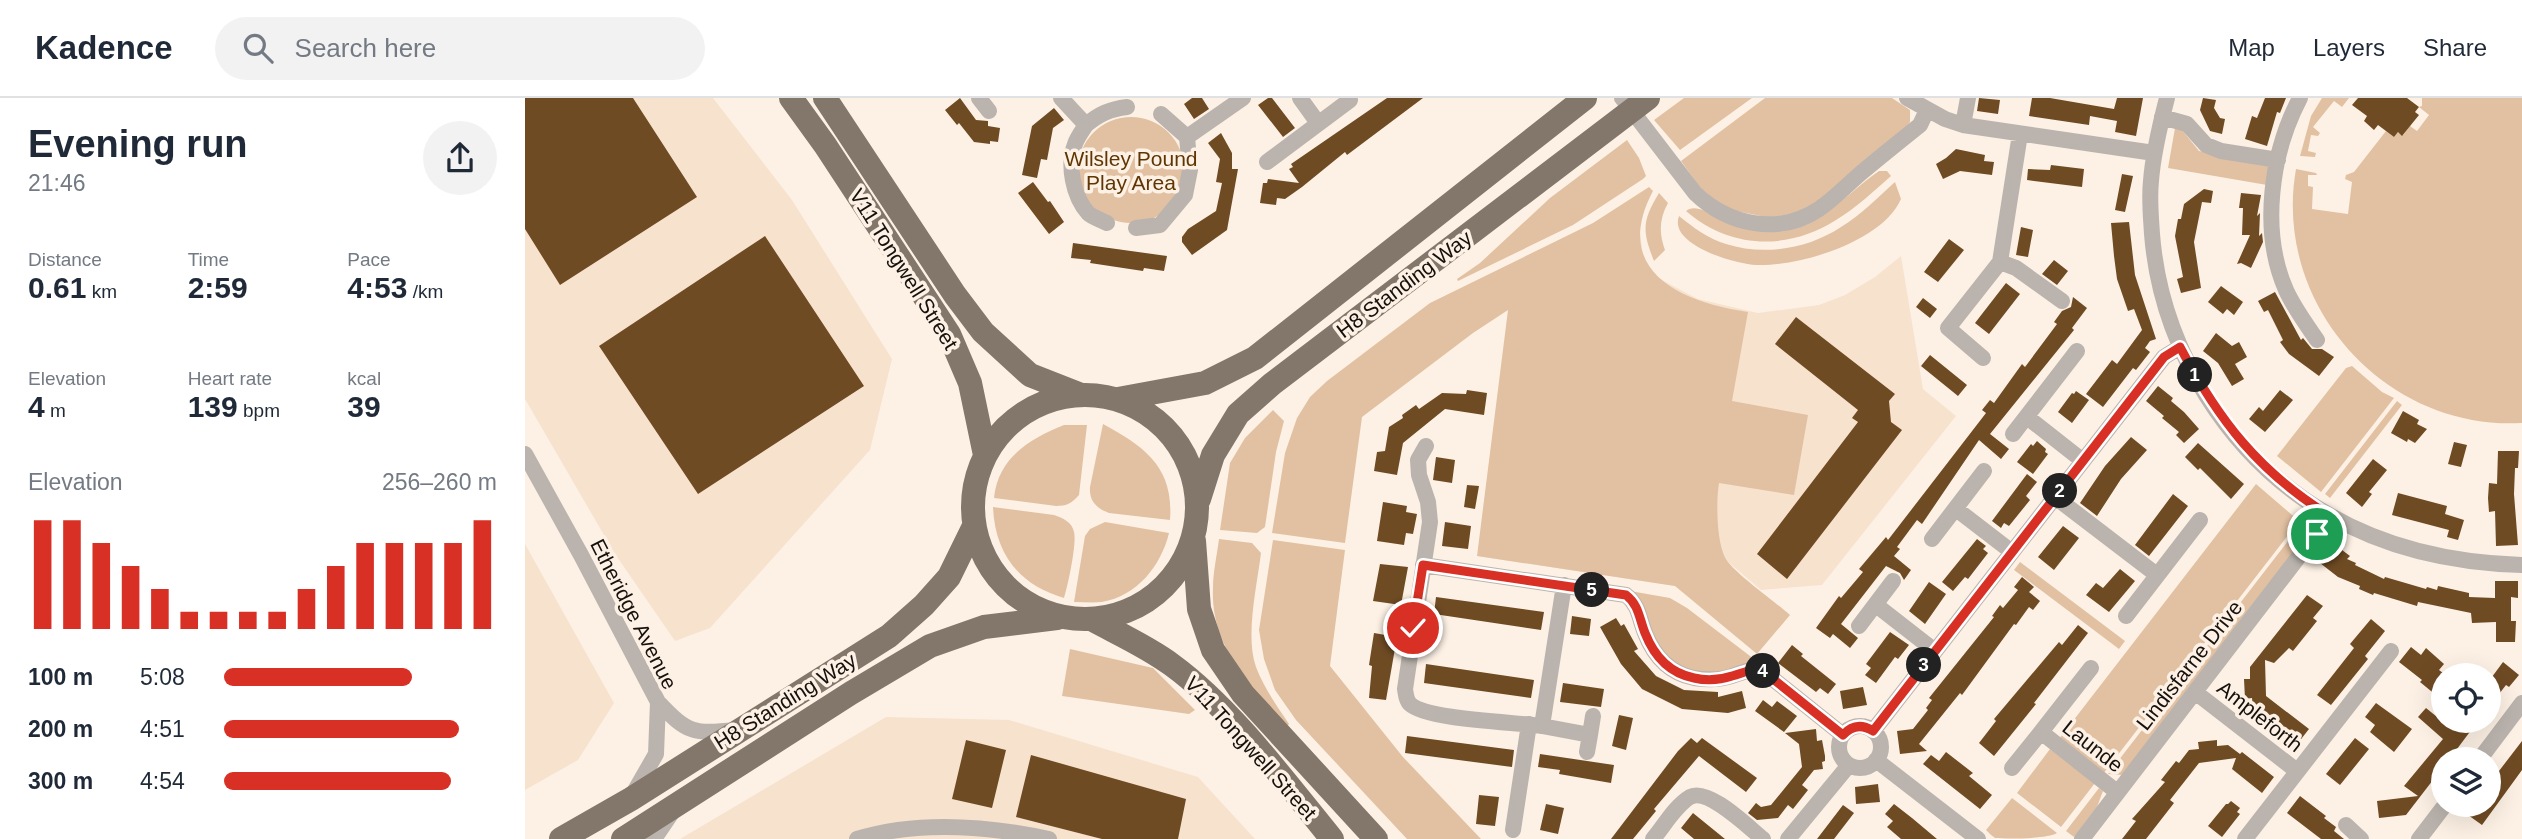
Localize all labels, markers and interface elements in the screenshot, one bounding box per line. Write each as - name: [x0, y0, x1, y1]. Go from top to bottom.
- search box: [215, 17, 705, 80]
- text: Kadence: [35, 29, 173, 66]
- icon: search: [239, 29, 277, 67]
- text: Search here: [295, 33, 436, 63]
- text: Map: [2228, 34, 2275, 61]
- text: Layers: [2313, 34, 2385, 61]
- text: Share: [2423, 34, 2487, 61]
- button: share: [423, 121, 497, 195]
- text: Evening run: [28, 123, 248, 165]
- park label: Wilsley Pound Play Area: [1064, 147, 1198, 194]
- text: 21:46: [28, 170, 86, 196]
- street label: V11 Tongwell Street: [845, 185, 963, 354]
- street label: H8 Standing Way: [1332, 226, 1476, 342]
- text: Distance: [28, 249, 102, 270]
- text: Time: [188, 249, 229, 270]
- text: Pace: [347, 249, 391, 270]
- text: 0.61: [28, 271, 86, 304]
- text: 2:59: [188, 271, 248, 304]
- text: 4:53: [347, 271, 407, 304]
- text: km: [86, 281, 117, 302]
- text: /km: [407, 281, 443, 302]
- pin: 1: [2177, 358, 2213, 392]
- text: 1: [2189, 364, 2200, 385]
- text: Elevation: [28, 368, 106, 389]
- text: Heart rate: [188, 368, 272, 389]
- text: kcal: [347, 368, 381, 389]
- text: 4: [28, 390, 45, 423]
- text: 139: [188, 390, 238, 423]
- text: 39: [347, 390, 381, 423]
- text: m: [45, 400, 66, 421]
- text: bpm: [238, 400, 280, 421]
- text: Elevation: [28, 469, 123, 495]
- text: 256–260 m: [382, 469, 497, 495]
- pin: 2: [2043, 474, 2077, 508]
- text: 2: [2054, 480, 2065, 501]
- pin: [2287, 504, 2347, 564]
- icon: arrive: [2298, 515, 2336, 553]
- street label: Etheridge Avenue: [586, 535, 682, 693]
- pin: 5: [1575, 573, 1609, 608]
- text: 5: [1586, 579, 1597, 600]
- street label: Lindisfarne Drive: [2131, 596, 2247, 734]
- pin: [1383, 598, 1443, 658]
- icon: check: [1394, 609, 1432, 647]
- street label: H8 Standing Way: [710, 648, 860, 754]
- pin: 3: [1907, 648, 1941, 682]
- pin: 4: [1745, 654, 1781, 688]
- text: 3: [1918, 654, 1929, 675]
- text: 4: [1757, 660, 1768, 681]
- map controls: [2431, 663, 2501, 817]
- button: locate: [2431, 663, 2501, 733]
- text: 100 m: [28, 664, 93, 690]
- text: 5:08: [140, 664, 185, 690]
- street label: V11 Tongwell Street: [1181, 672, 1321, 824]
- street label: Ampleforth: [2213, 676, 2307, 756]
- street label: Launde: [2058, 715, 2128, 777]
- text: 200 m: [28, 716, 93, 742]
- text: 4:51: [140, 716, 185, 742]
- button: layers: [2431, 747, 2501, 817]
- text: 300 m: [28, 768, 93, 794]
- text: 4:54: [140, 768, 185, 794]

